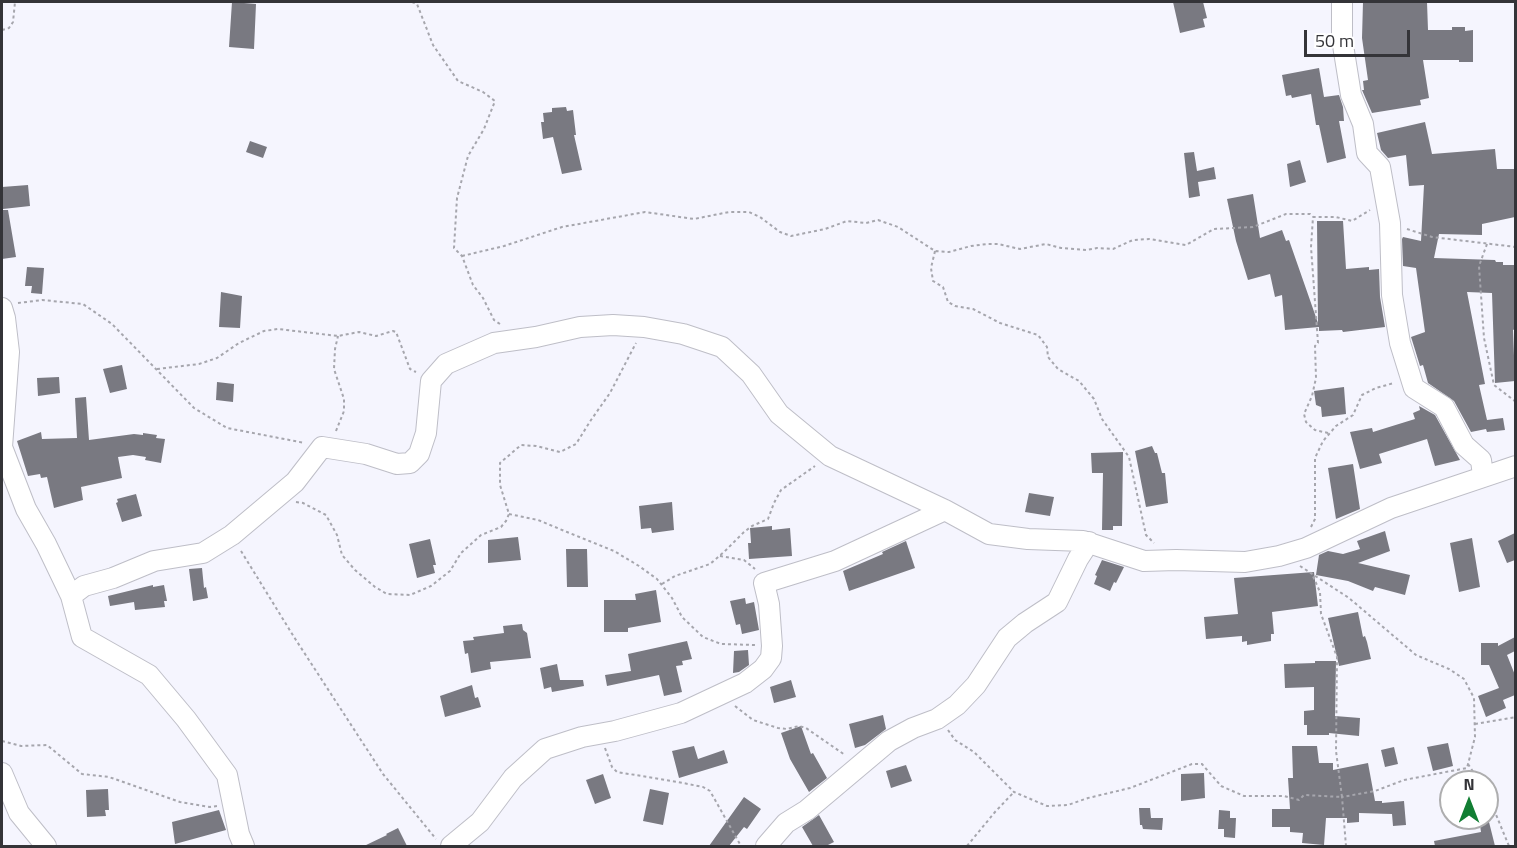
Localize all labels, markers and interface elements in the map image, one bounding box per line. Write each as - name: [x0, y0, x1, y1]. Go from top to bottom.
- scale bar: [1307, 18, 1414, 56]
- text: 50 m: [1315, 27, 1354, 54]
- north arrow: [1439, 770, 1499, 830]
- text: N: [1463, 772, 1475, 796]

